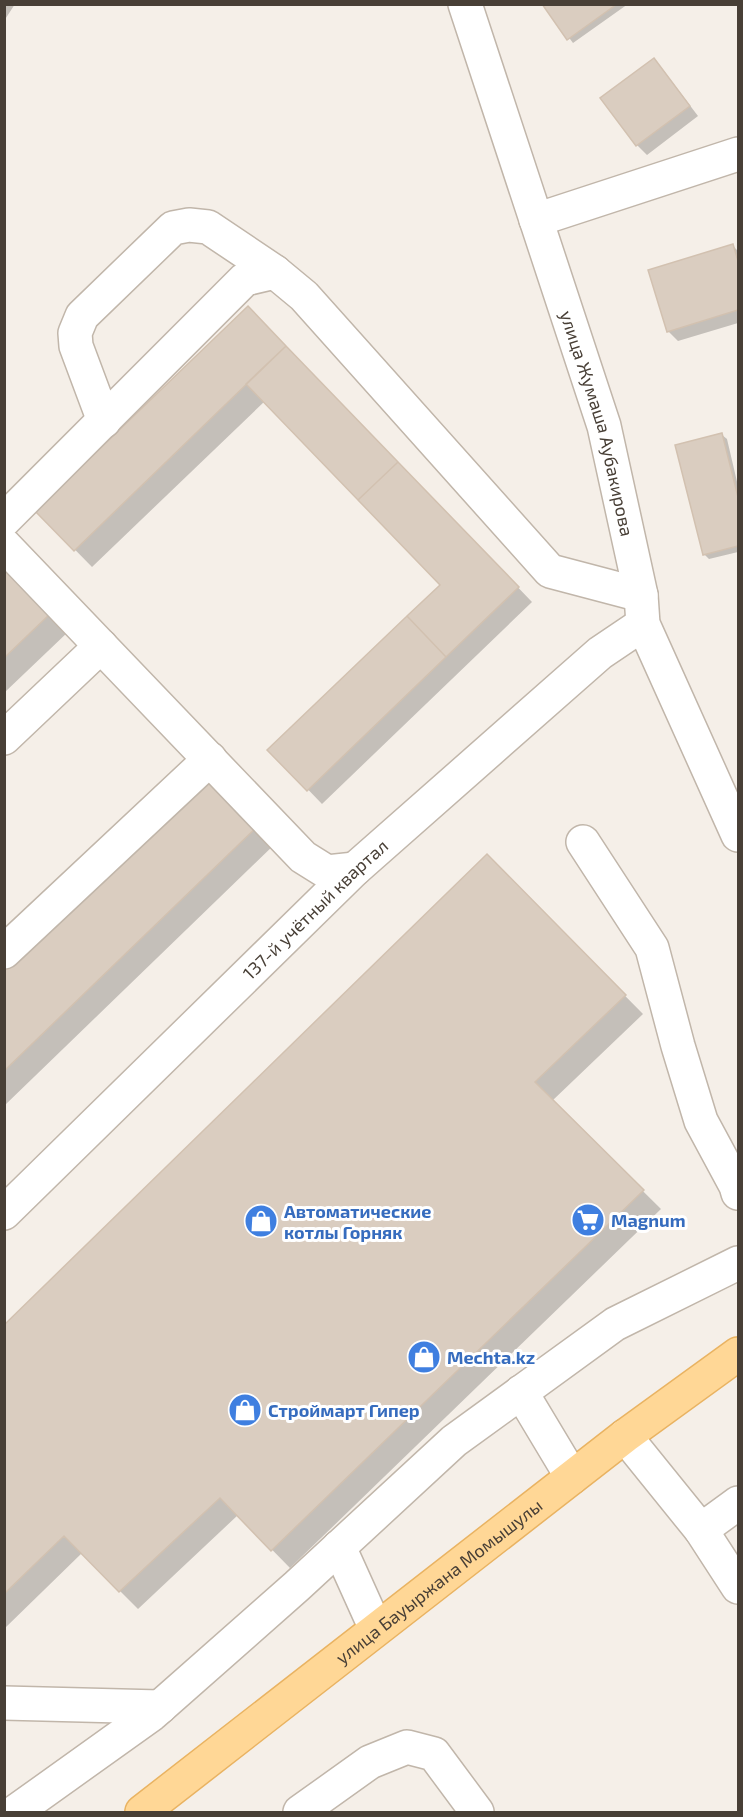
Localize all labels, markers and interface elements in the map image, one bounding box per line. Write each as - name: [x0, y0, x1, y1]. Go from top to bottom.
- street label: улица Жумаша Аубакирова: [556, 308, 639, 538]
- street label: 137-й учётный квартал: [238, 834, 392, 984]
- place label: Автоматические котлы Горняк: [284, 1200, 431, 1243]
- supermarket icon: Magnum: [570, 1202, 606, 1238]
- shop icon: Автоматические котлы Горняк: [243, 1203, 279, 1239]
- place label: Magnum: [611, 1209, 686, 1231]
- shop icon: Mechta.kz: [406, 1339, 442, 1375]
- place label: Mechta.kz: [447, 1346, 535, 1368]
- shop icon: Строймарт Гипер: [227, 1392, 263, 1428]
- place label: Строймарт Гипер: [268, 1399, 420, 1421]
- street label: улица Бауыржана Момышулы: [331, 1494, 546, 1668]

